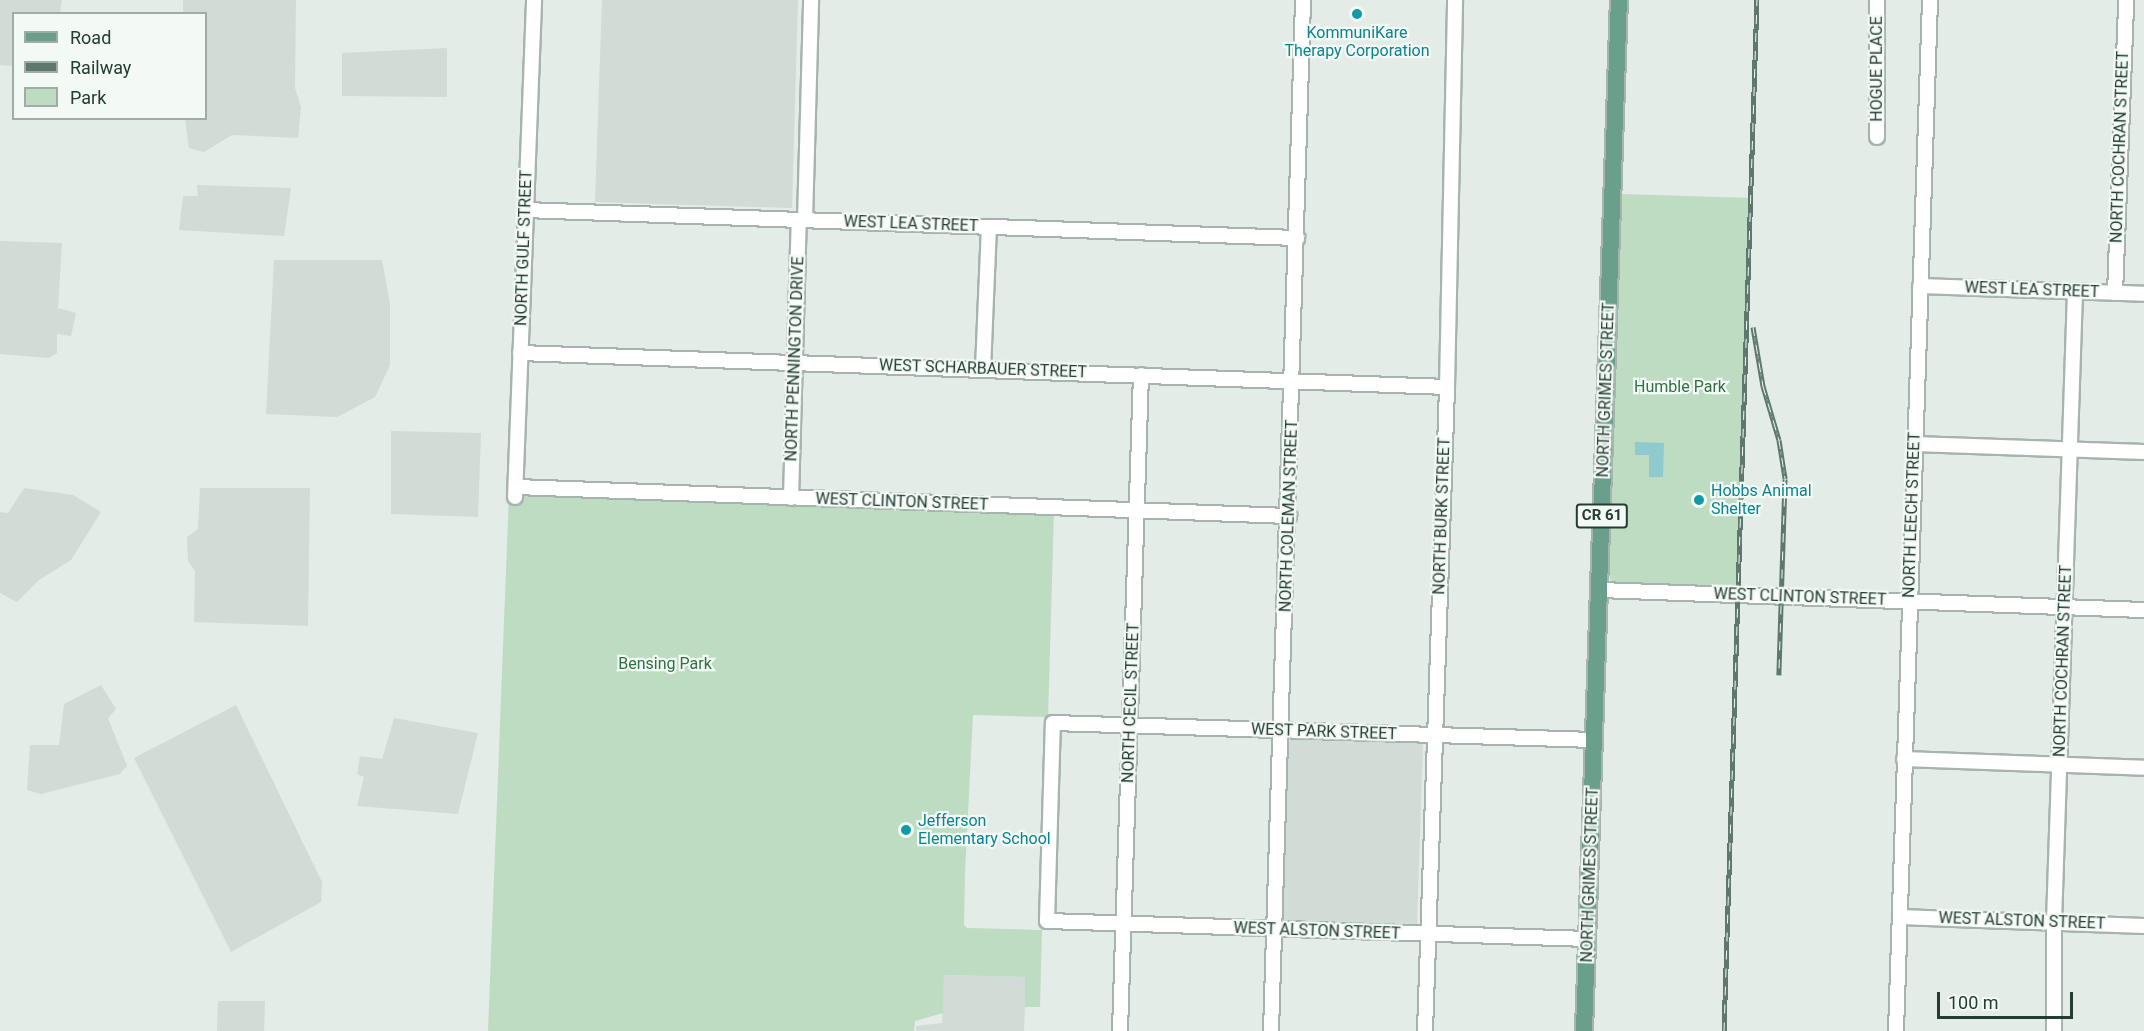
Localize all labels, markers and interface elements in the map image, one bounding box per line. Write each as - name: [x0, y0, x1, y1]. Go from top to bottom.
- marker: KommuniKare Therapy Corporation: [1350, 7, 1364, 21]
- legend: [12, 12, 207, 120]
- street label: HOGUE PLACE: [1867, 16, 1887, 122]
- place label: KommuniKare Therapy Corporation: [1284, 23, 1430, 61]
- text: Road: [70, 27, 111, 48]
- street label: NORTH COCHRAN STREET: [2107, 51, 2133, 243]
- text: Railway: [70, 57, 131, 78]
- text: Park: [70, 87, 106, 108]
- street label: NORTH GULF STREET: [512, 170, 536, 326]
- street label: WEST LEA STREET: [843, 212, 979, 236]
- street label: NORTH PENNINGTON DRIVE: [782, 256, 808, 462]
- street label: WEST LEA STREET: [1964, 278, 2100, 302]
- street label: NORTH GRIMES STREET: [1593, 302, 1619, 478]
- street label: WEST SCHARBAUER STREET: [879, 356, 1087, 382]
- park label: Humble Park: [1634, 377, 1726, 397]
- street label: NORTH COLEMAN STREET: [1276, 420, 1302, 612]
- street label: NORTH LEECH STREET: [1900, 432, 1924, 598]
- street label: NORTH BURK STREET: [1430, 437, 1454, 595]
- place label: Hobbs Animal Shelter: [1711, 481, 1812, 519]
- street label: WEST CLINTON STREET: [815, 489, 989, 515]
- marker: Hobbs Animal Shelter: [1692, 493, 1706, 507]
- road number: CR 61: [1575, 504, 1629, 528]
- street label: NORTH COCHRAN STREET: [2050, 565, 2076, 757]
- street label: WEST CLINTON STREET: [1713, 584, 1887, 610]
- street label: NORTH CECIL STREET: [1119, 623, 1143, 783]
- park label: Bensing Park: [618, 654, 712, 674]
- street label: WEST PARK STREET: [1250, 720, 1398, 744]
- street label: NORTH GRIMES STREET: [1577, 787, 1603, 963]
- place label: Jefferson Elementary School: [918, 811, 1051, 849]
- marker: Jefferson Elementary School: [899, 823, 913, 837]
- street label: WEST ALSTON STREET: [1938, 908, 2106, 934]
- street label: WEST ALSTON STREET: [1233, 918, 1401, 944]
- scale bar: [1940, 980, 2076, 1018]
- text: 100 m: [1948, 992, 1999, 1013]

